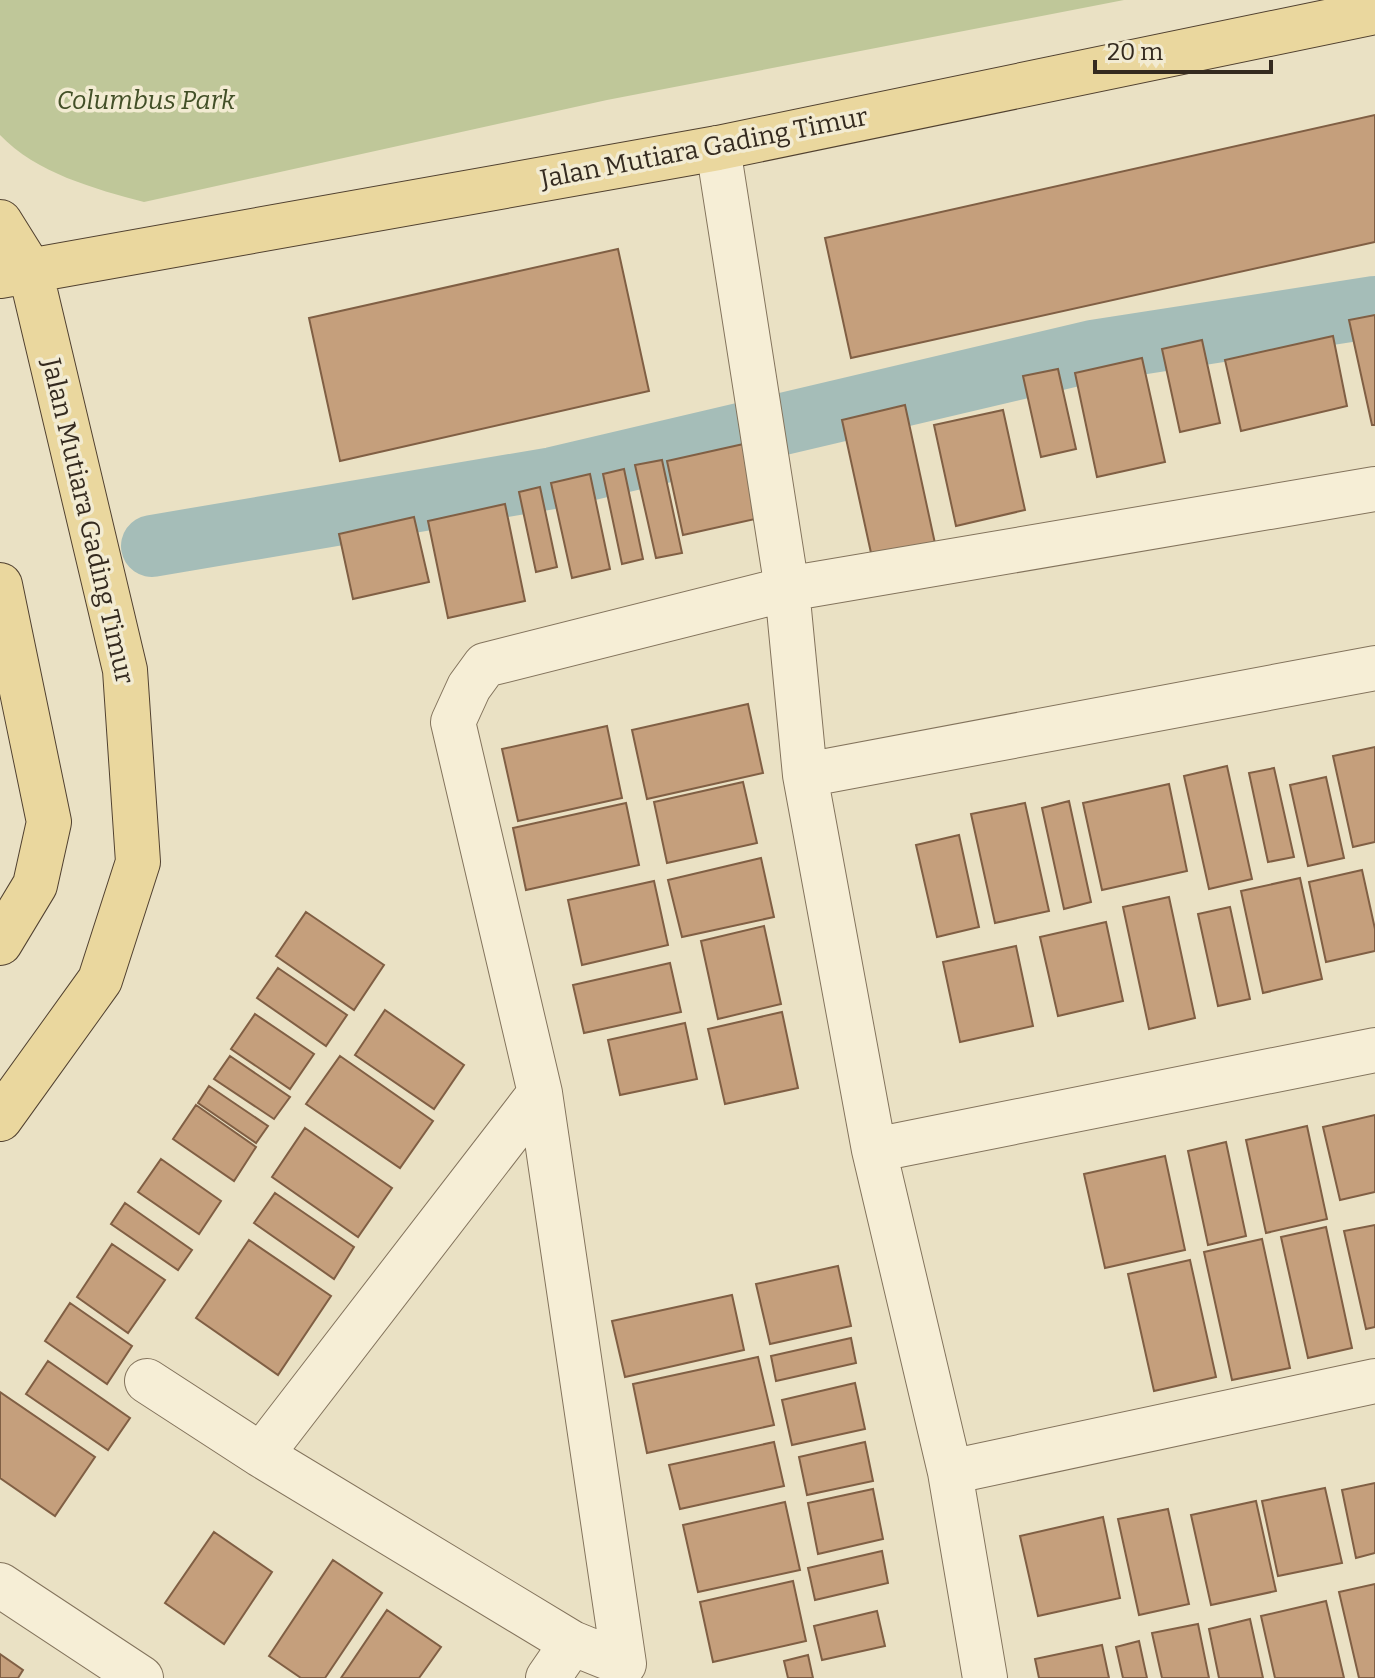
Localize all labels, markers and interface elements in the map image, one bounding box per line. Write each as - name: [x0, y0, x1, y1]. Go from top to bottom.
- scale bar: [1095, 24, 1271, 74]
- text: 20 m: [1107, 38, 1163, 66]
- park label: Columbus Park: [57, 85, 236, 116]
- street label: Jalan Mutiara Gading Timur: [537, 101, 871, 195]
- street label: Jalan Mutiara Gading Timur: [35, 354, 141, 687]

